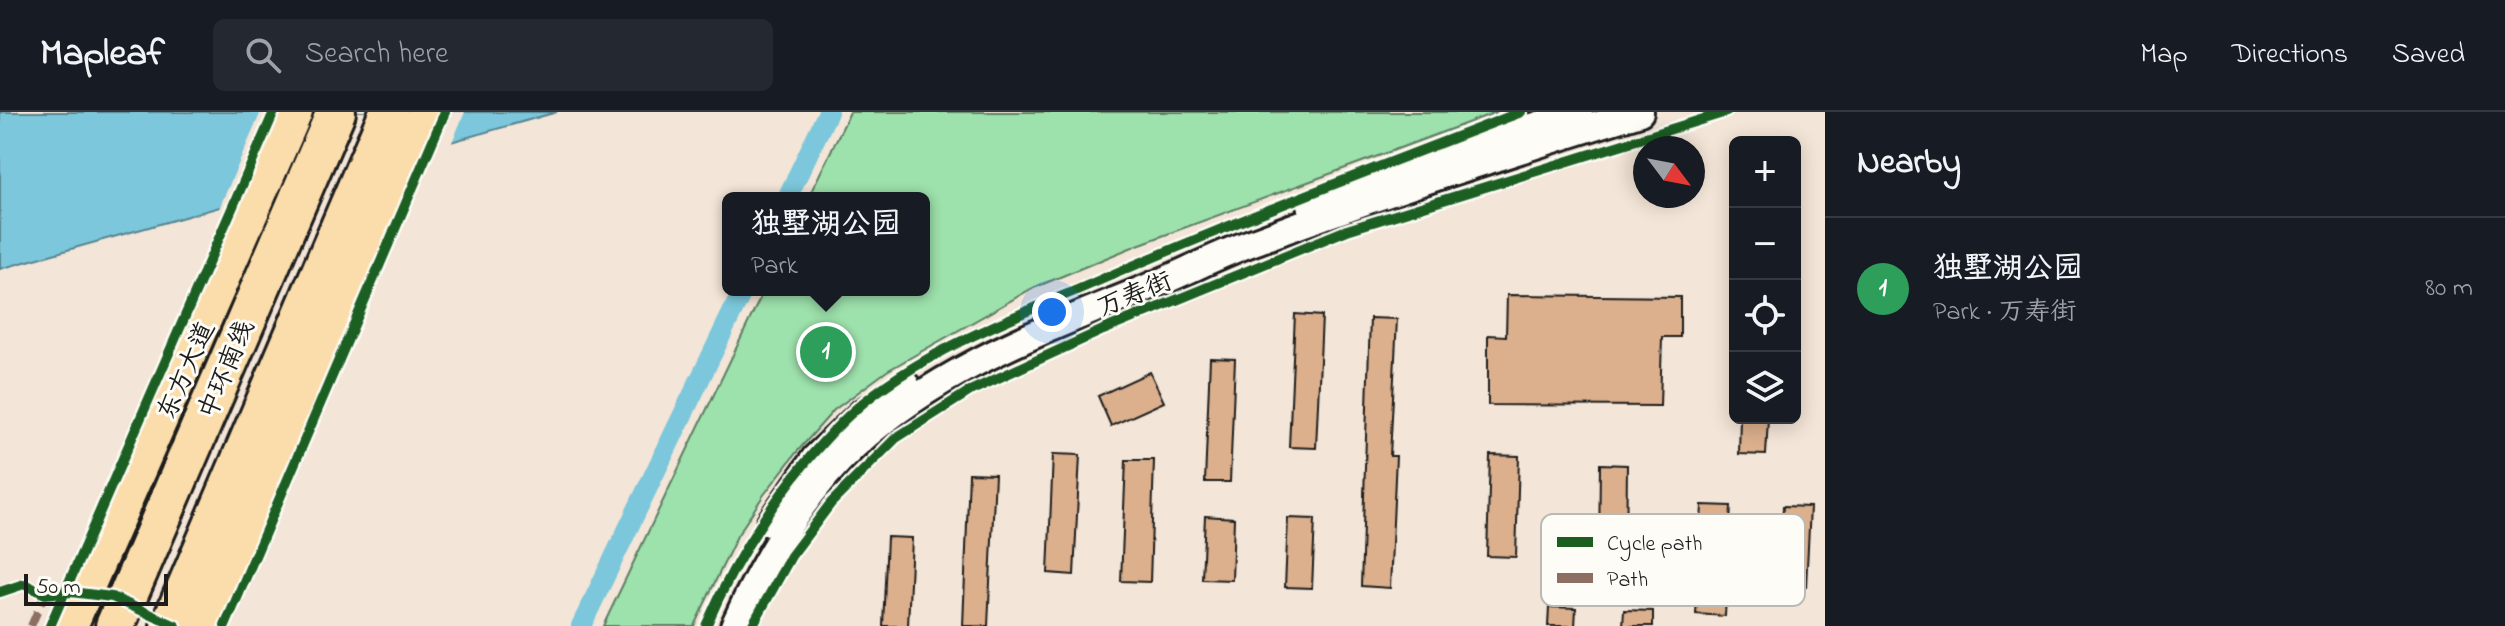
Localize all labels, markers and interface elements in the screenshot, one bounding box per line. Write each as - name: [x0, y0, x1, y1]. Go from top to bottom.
- search box: [213, 19, 773, 91]
- text: Mapleaf: [40, 27, 165, 83]
- icon: search: [241, 33, 285, 77]
- text: Search here: [305, 33, 448, 77]
- text: Map: [2140, 35, 2188, 76]
- text: Directions: [2232, 35, 2348, 76]
- text: Saved: [2392, 35, 2465, 76]
- north arrow: [1633, 136, 1705, 208]
- map controls: [1729, 136, 1801, 424]
- button: +: [1729, 136, 1801, 208]
- text: Nearby: [1857, 139, 1961, 189]
- popup: [722, 192, 930, 296]
- text: 独墅湖公园: [751, 204, 901, 248]
- button: −: [1729, 208, 1801, 280]
- text: Park: [751, 248, 798, 286]
- text: 独墅湖公园: [1933, 248, 2083, 292]
- street label: 万寿街: [1092, 264, 1178, 328]
- text: 1: [1879, 270, 1887, 308]
- text: 80 m: [2425, 270, 2473, 308]
- button: locate: [1729, 280, 1801, 352]
- your location: [1032, 292, 1072, 332]
- text: Park · 万寿街: [1933, 294, 2077, 332]
- street label: 中环南线: [190, 315, 266, 425]
- street label: 东方大道: [149, 316, 226, 426]
- pin: 1: [800, 322, 852, 382]
- button: layers: [1729, 352, 1801, 424]
- legend: [1541, 514, 1805, 606]
- text: Cycle path: [1607, 529, 1702, 562]
- text: Path: [1607, 565, 1648, 597]
- scale bar: [24, 570, 168, 606]
- text: 50 m: [36, 572, 81, 604]

